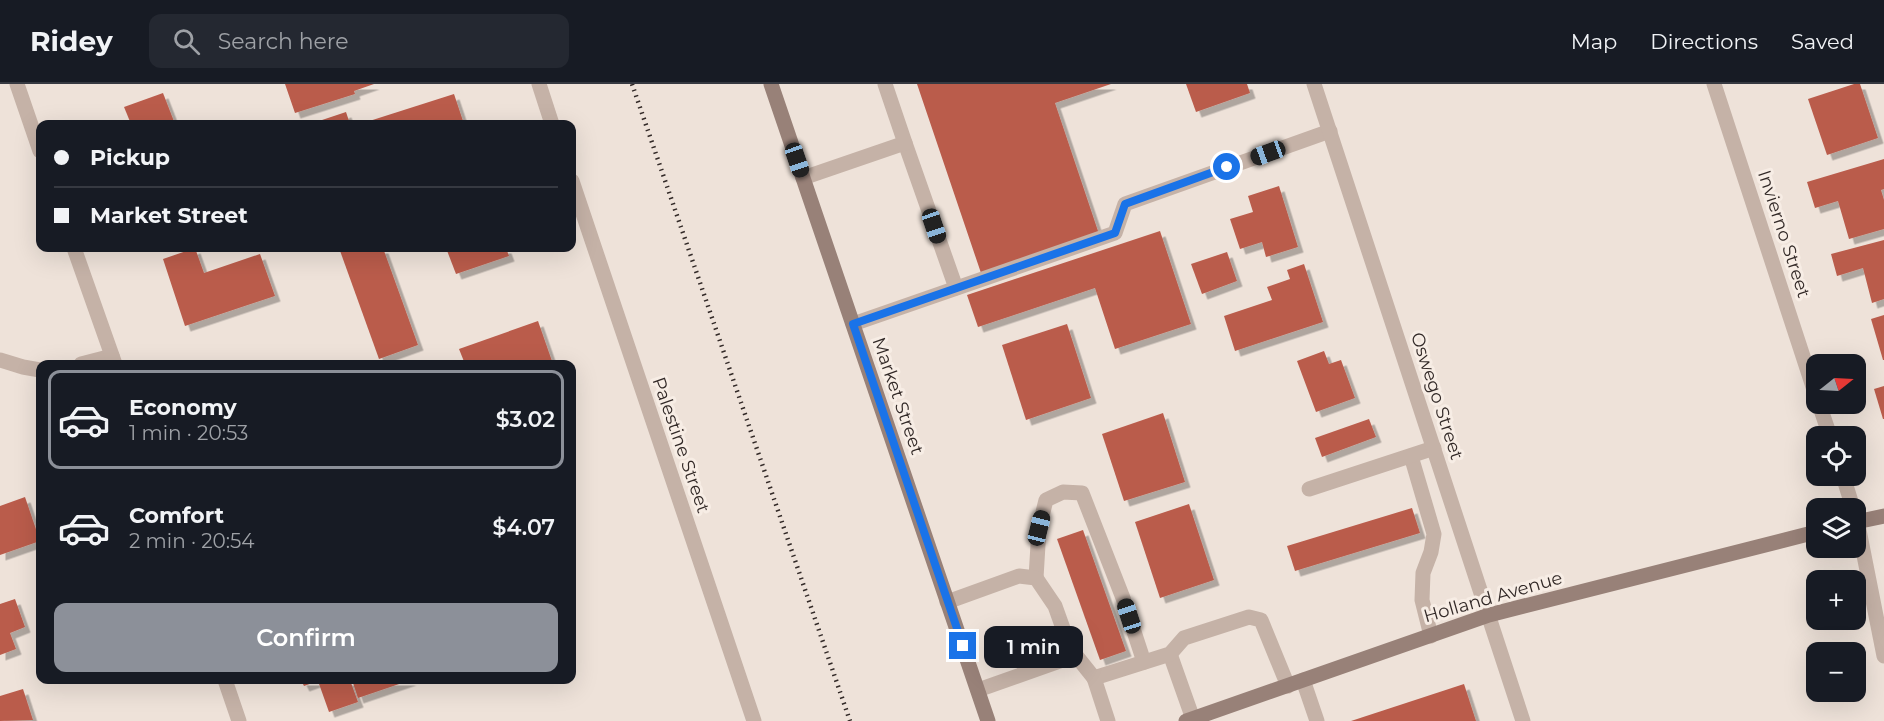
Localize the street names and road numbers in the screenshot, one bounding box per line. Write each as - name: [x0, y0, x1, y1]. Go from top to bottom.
- street label: Invierno Street: [1753, 168, 1815, 300]
- street label: Oswego Street: [1406, 329, 1468, 463]
- street label: Market Street: [868, 334, 928, 458]
- street label: Palestine Street: [647, 374, 715, 516]
- street label: Holland Avenue: [1421, 567, 1565, 627]

